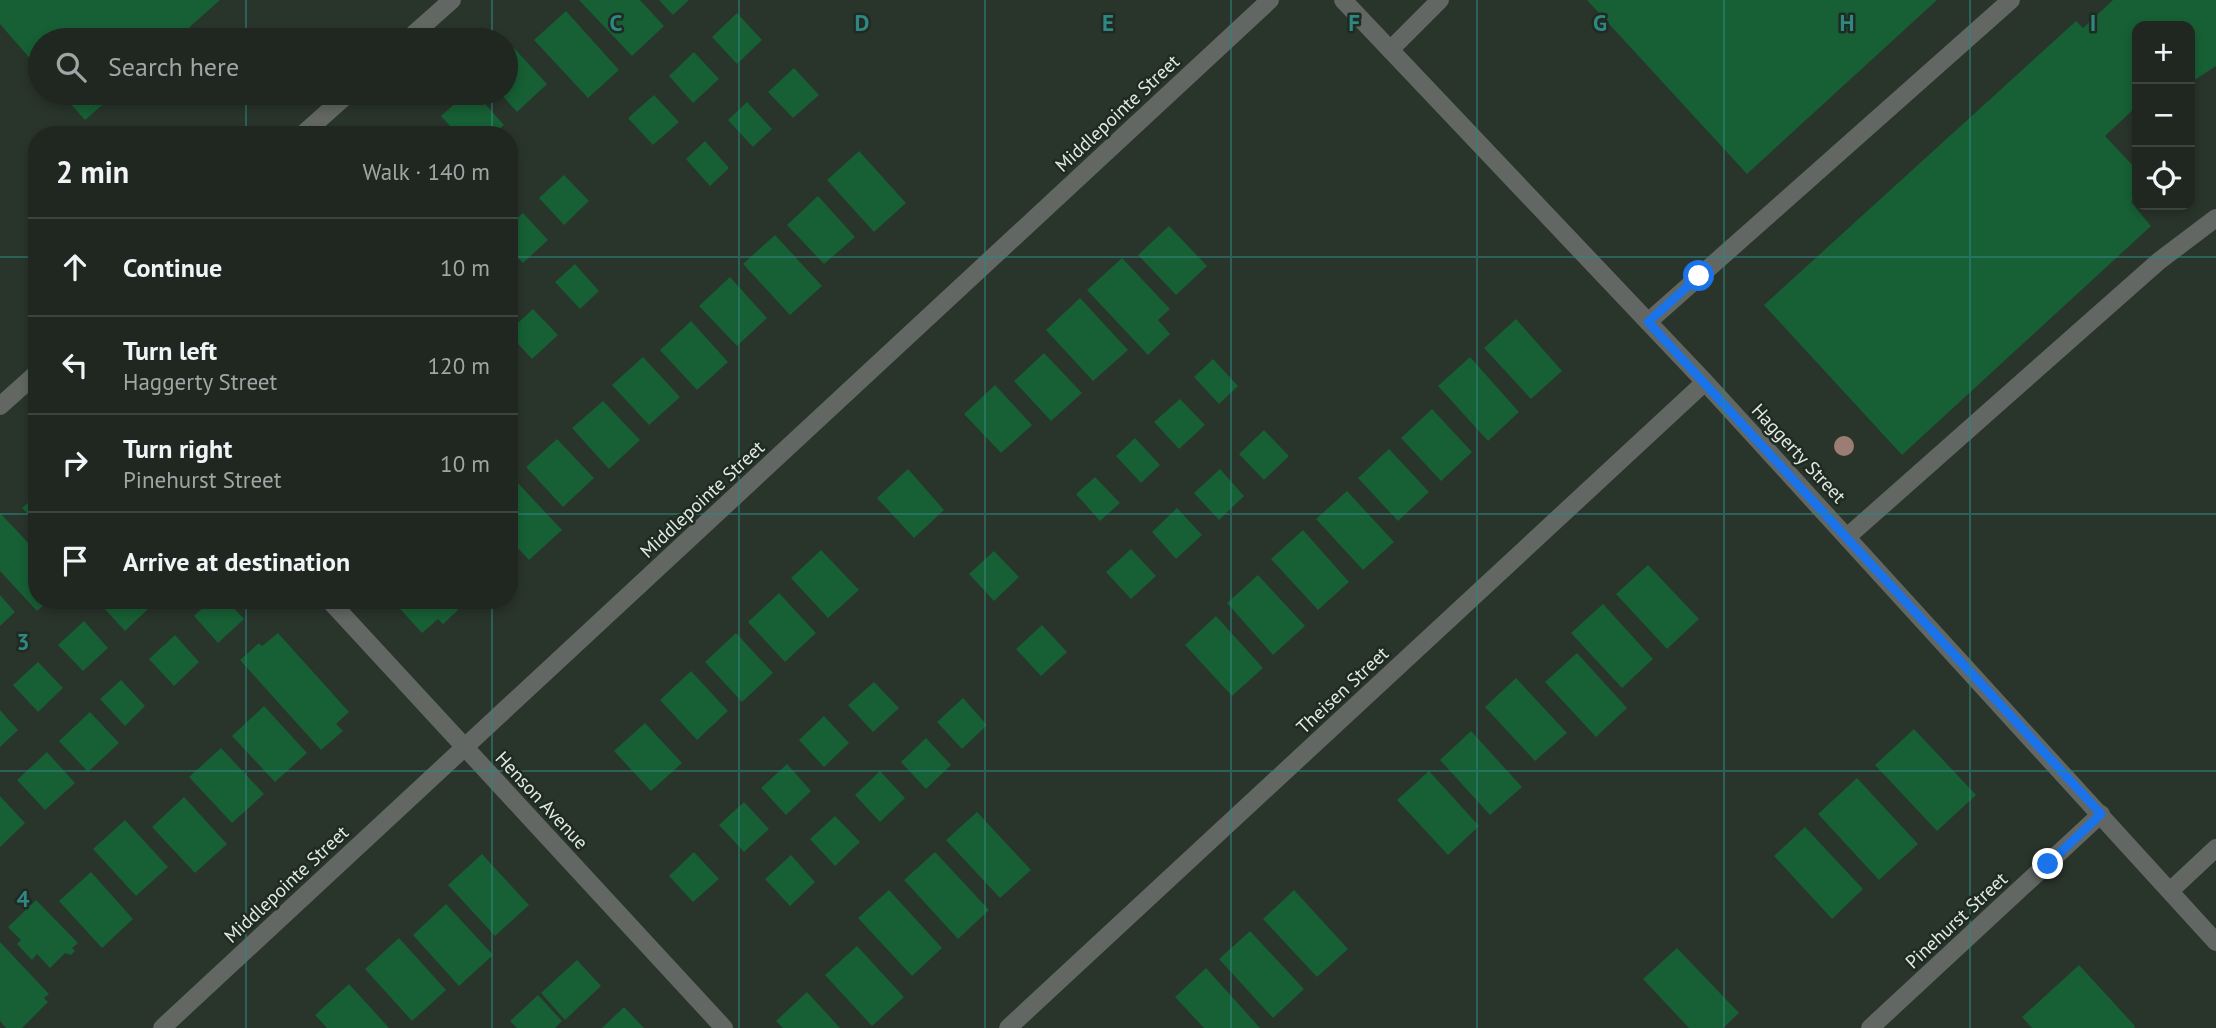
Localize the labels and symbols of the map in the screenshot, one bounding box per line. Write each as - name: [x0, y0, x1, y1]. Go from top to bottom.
- text: C: [610, 8, 623, 37]
- text: D: [855, 8, 869, 37]
- text: E: [1102, 8, 1114, 37]
- text: F: [1348, 8, 1360, 37]
- text: G: [1593, 8, 1607, 37]
- text: H: [1840, 8, 1854, 37]
- text: I: [2090, 8, 2096, 37]
- street label: Middlepointe Street: [1050, 49, 1185, 177]
- route start: [1683, 260, 1714, 291]
- street label: Haggerty Street: [1747, 398, 1852, 508]
- street label: Middlepointe Street: [635, 435, 770, 563]
- text: 3: [16, 627, 30, 656]
- street label: Theisen Street: [1291, 641, 1393, 739]
- street label: Henson Avenue: [491, 746, 593, 854]
- street label: Middlepointe Street: [219, 820, 354, 948]
- route end: [2032, 848, 2063, 879]
- street label: Pinehurst Street: [1900, 866, 2012, 973]
- text: 4: [16, 884, 30, 913]

